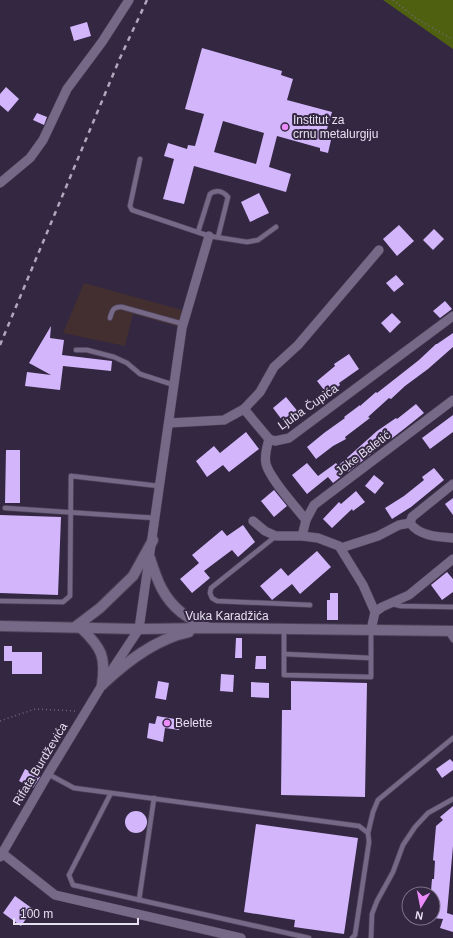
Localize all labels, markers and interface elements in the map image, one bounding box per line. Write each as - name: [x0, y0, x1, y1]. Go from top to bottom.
- place label: Institut za crnu metalurgiju: [293, 113, 378, 141]
- marker: Institut za crnu metalurgiju: [280, 122, 290, 132]
- street label: Ljuba Čupića: [275, 380, 341, 433]
- street label: Joke Baletić: [333, 428, 393, 478]
- street label: Vuka Karadžića: [185, 609, 269, 623]
- place label: Belette: [175, 716, 213, 730]
- marker: Belette: [162, 718, 172, 728]
- street label: Rifata Burdževića: [10, 720, 70, 808]
- north arrow: [401, 886, 441, 926]
- scale bar: [14, 900, 138, 926]
- text: 100 m: [20, 907, 53, 921]
- text: N: [414, 909, 424, 922]

